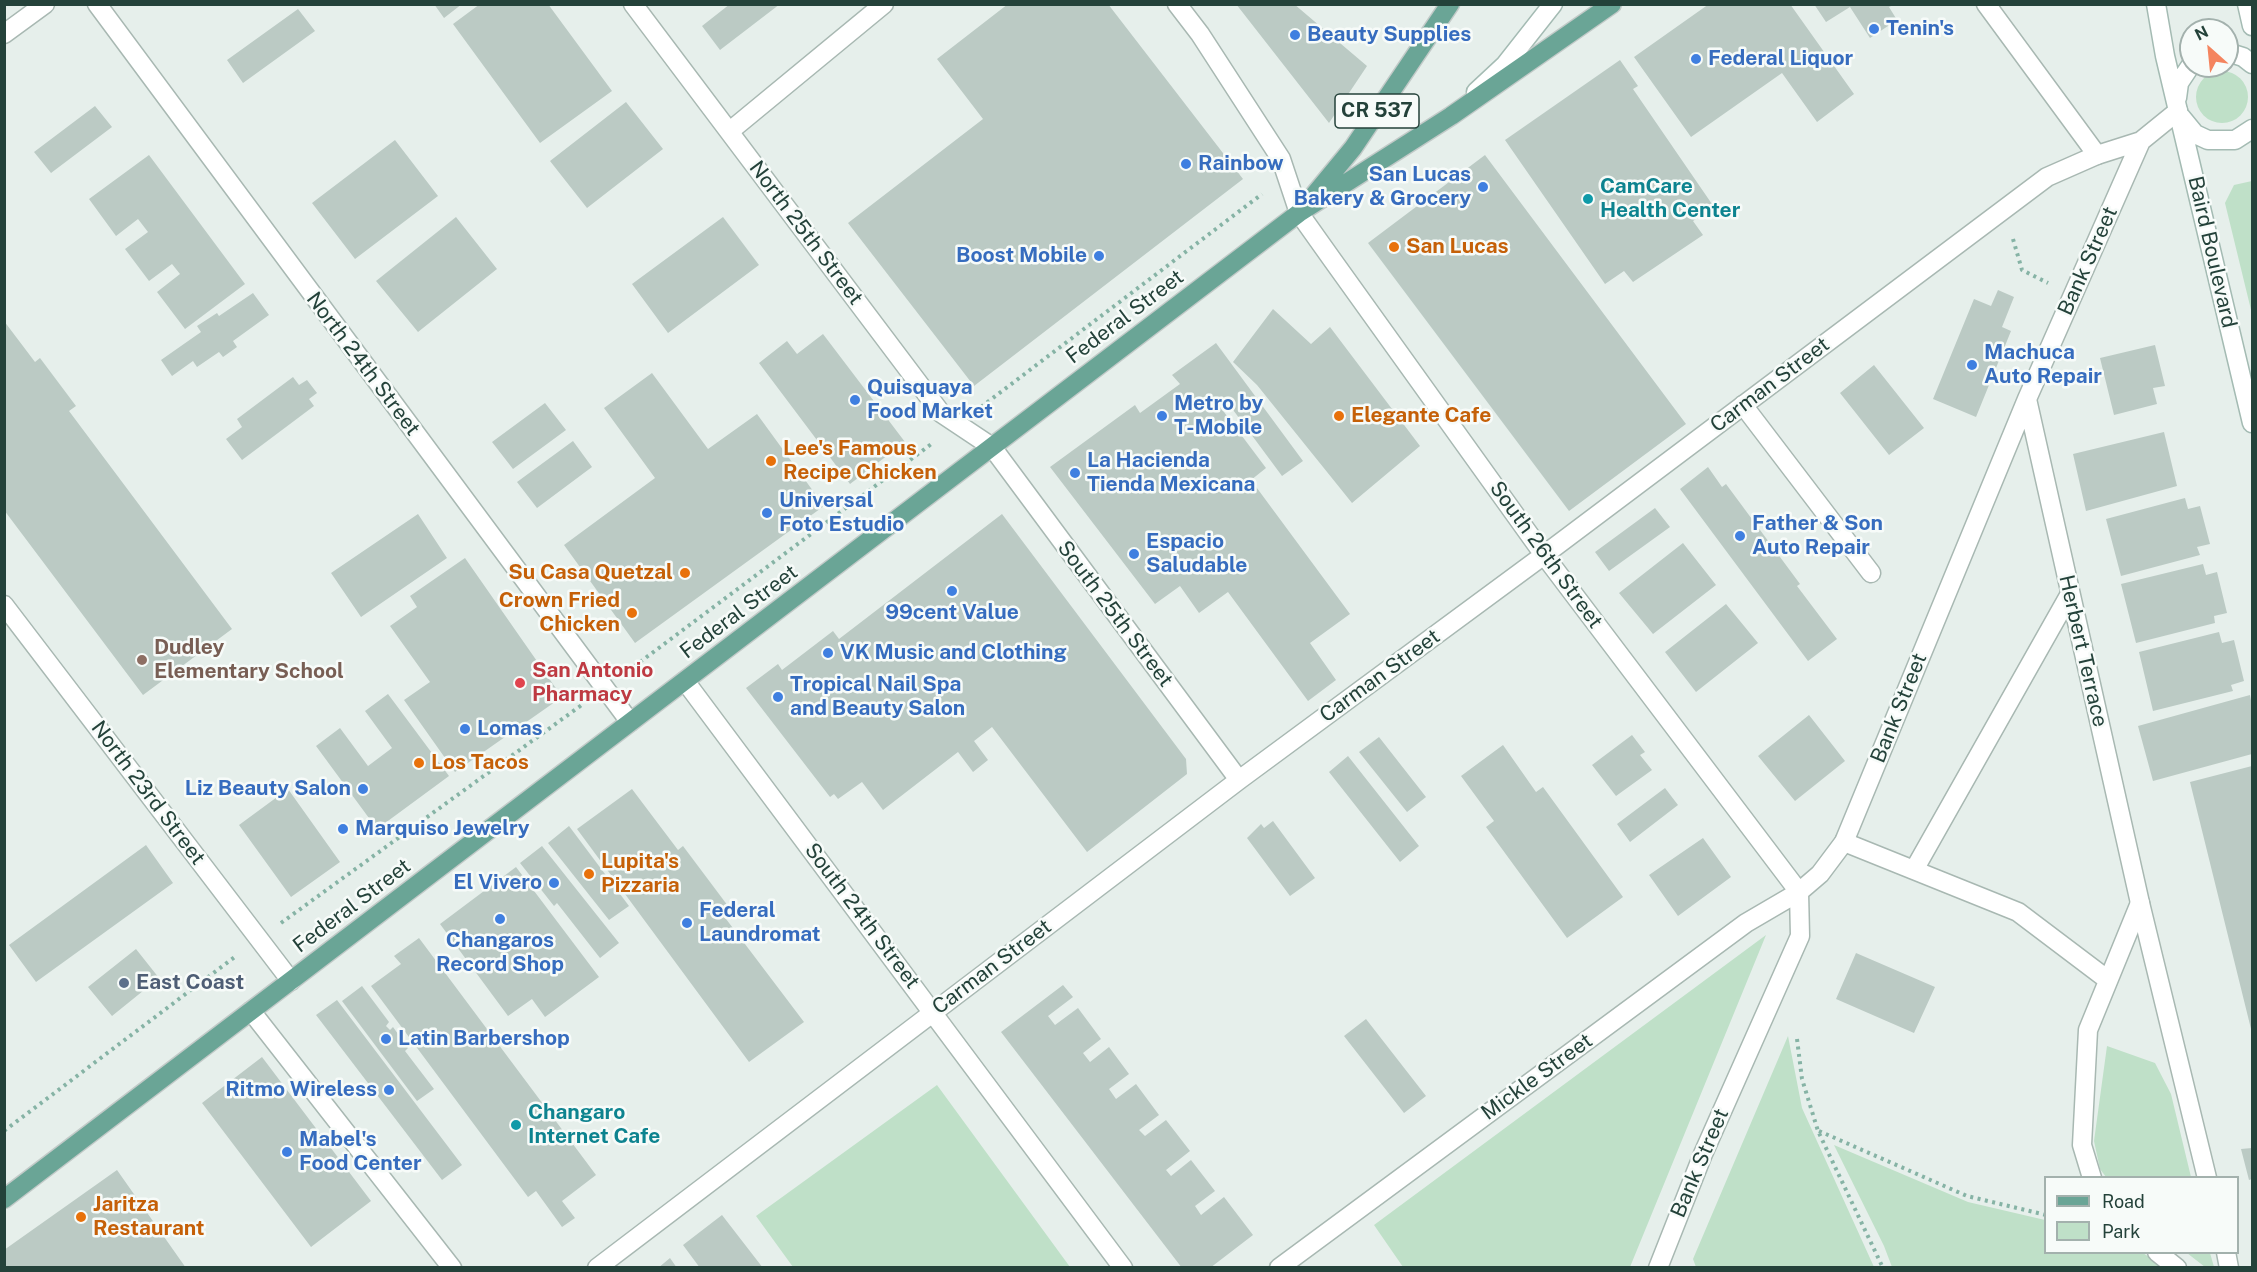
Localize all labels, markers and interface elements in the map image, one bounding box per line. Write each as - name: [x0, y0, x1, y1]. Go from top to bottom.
- place label: Tenin's: [1886, 16, 1954, 42]
- north arrow: [2179, 18, 2239, 78]
- place label: Beauty Supplies: [1307, 22, 1471, 48]
- marker: Tenin's: [1867, 22, 1881, 36]
- text: N: [2192, 22, 2211, 45]
- marker: Beauty Supplies: [1288, 28, 1302, 42]
- place label: Federal Liquor: [1708, 46, 1853, 72]
- marker: Federal Liquor: [1689, 52, 1703, 66]
- road number: CR 537: [1335, 94, 1419, 128]
- place label: Rainbow: [1198, 151, 1284, 177]
- street label: North 25th Street: [744, 156, 868, 310]
- marker: Rainbow: [1179, 157, 1193, 171]
- place label: San Lucas Bakery & Grocery: [1293, 162, 1471, 212]
- place label: CamCare Health Center: [1600, 174, 1740, 224]
- street label: Baird Boulevard: [2182, 174, 2242, 330]
- marker: San Lucas Bakery & Grocery: [1476, 180, 1490, 194]
- marker: CamCare Health Center: [1581, 192, 1595, 206]
- street label: Bank Street: [2053, 203, 2123, 319]
- place label: San Lucas: [1406, 234, 1509, 260]
- marker: San Lucas: [1387, 240, 1401, 254]
- place label: Boost Mobile: [956, 243, 1087, 269]
- marker: Boost Mobile: [1092, 249, 1106, 263]
- street label: Federal Street: [1061, 265, 1189, 369]
- street label: North 24th Street: [301, 287, 425, 441]
- street label: Carman Street: [1706, 332, 1834, 438]
- place label: Machuca Auto Repair: [1984, 340, 2102, 390]
- marker: Machuca Auto Repair: [1965, 358, 1979, 372]
- place label: Quisquaya Food Market: [867, 375, 993, 425]
- place label: Metro by T-Mobile: [1174, 391, 1263, 441]
- marker: Quisquaya Food Market: [848, 393, 862, 407]
- place label: Elegante Cafe: [1351, 403, 1491, 429]
- marker: Metro by T-Mobile: [1155, 409, 1169, 423]
- marker: Elegante Cafe: [1332, 409, 1346, 423]
- place label: Lee's Famous Recipe Chicken: [783, 436, 937, 486]
- place label: La Hacienda Tienda Mexicana: [1087, 448, 1255, 498]
- marker: Lee's Famous Recipe Chicken: [764, 454, 778, 468]
- marker: La Hacienda Tienda Mexicana: [1068, 466, 1082, 480]
- street label: South 26th Street: [1484, 476, 1608, 634]
- place label: Universal Foto Estudio: [779, 488, 904, 538]
- marker: Universal Foto Estudio: [760, 506, 774, 520]
- place label: Father & Son Auto Repair: [1752, 511, 1883, 561]
- place label: Espacio Saludable: [1146, 529, 1247, 579]
- marker: Father & Son Auto Repair: [1733, 529, 1747, 543]
- street label: South 25th Street: [1052, 536, 1178, 692]
- marker: Espacio Saludable: [1127, 547, 1141, 561]
- place label: Su Casa Quetzal: [508, 560, 673, 586]
- street label: Federal Street: [675, 560, 803, 664]
- marker: Su Casa Quetzal: [678, 566, 692, 580]
- street label: Herbert Terrace: [2053, 572, 2113, 730]
- marker: 99cent Value: [945, 584, 959, 598]
- place label: Crown Fried Chicken: [499, 588, 620, 638]
- place label: 99cent Value: [885, 600, 1019, 626]
- marker: Crown Fried Chicken: [625, 606, 639, 620]
- street label: Carman Street: [1315, 624, 1445, 728]
- place label: Dudley Elementary School: [154, 635, 344, 685]
- place label: VK Music and Clothing: [840, 640, 1067, 666]
- marker: VK Music and Clothing: [821, 646, 835, 660]
- street label: Bank Street: [1866, 649, 1932, 767]
- marker: Dudley Elementary School: [135, 653, 149, 667]
- place label: San Antonio Pharmacy: [532, 658, 653, 708]
- place label: Tropical Nail Spa and Beauty Salon: [790, 672, 965, 722]
- marker: San Antonio Pharmacy: [513, 676, 527, 690]
- marker: Tropical Nail Spa and Beauty Salon: [771, 690, 785, 704]
- street label: North 23rd Street: [86, 716, 210, 870]
- place label: Lomas: [477, 716, 543, 742]
- marker: Lomas: [458, 722, 472, 736]
- place label: Los Tacos: [431, 750, 529, 776]
- marker: Los Tacos: [412, 756, 426, 770]
- place label: Liz Beauty Salon: [185, 776, 351, 802]
- marker: Liz Beauty Salon: [356, 782, 370, 796]
- place label: Marquiso Jewelry: [355, 816, 530, 842]
- marker: Marquiso Jewelry: [336, 822, 350, 836]
- street label: South 24th Street: [799, 838, 925, 994]
- place label: Lupita's Pizzaria: [601, 849, 680, 899]
- street label: Federal Street: [288, 854, 416, 958]
- marker: Lupita's Pizzaria: [582, 867, 596, 881]
- place label: El Vivero: [453, 870, 542, 896]
- marker: El Vivero: [547, 876, 561, 890]
- place label: Federal Laundromat: [699, 898, 820, 948]
- marker: Changaros Record Shop: [493, 912, 507, 926]
- street label: Carman Street: [928, 914, 1056, 1020]
- marker: Federal Laundromat: [680, 916, 694, 930]
- place label: Changaros Record Shop: [436, 928, 564, 978]
- place label: East Coast: [136, 970, 244, 996]
- marker: East Coast: [117, 976, 131, 990]
- place label: Latin Barbershop: [398, 1026, 570, 1052]
- street label: Mickle Street: [1477, 1028, 1597, 1126]
- marker: Latin Barbershop: [379, 1032, 393, 1046]
- place label: Ritmo Wireless: [225, 1077, 377, 1103]
- marker: Ritmo Wireless: [382, 1083, 396, 1097]
- place label: Changaro Internet Cafe: [528, 1100, 660, 1150]
- street label: Bank Street: [1666, 1105, 1734, 1221]
- marker: Changaro Internet Cafe: [509, 1118, 523, 1132]
- place label: Mabel's Food Center: [299, 1127, 422, 1177]
- marker: Mabel's Food Center: [280, 1145, 294, 1159]
- legend: [2044, 1176, 2239, 1254]
- text: Road: [2102, 1191, 2145, 1212]
- place label: Jaritza Restaurant: [93, 1192, 205, 1242]
- marker: Jaritza Restaurant: [74, 1210, 88, 1224]
- text: Park: [2102, 1221, 2140, 1242]

